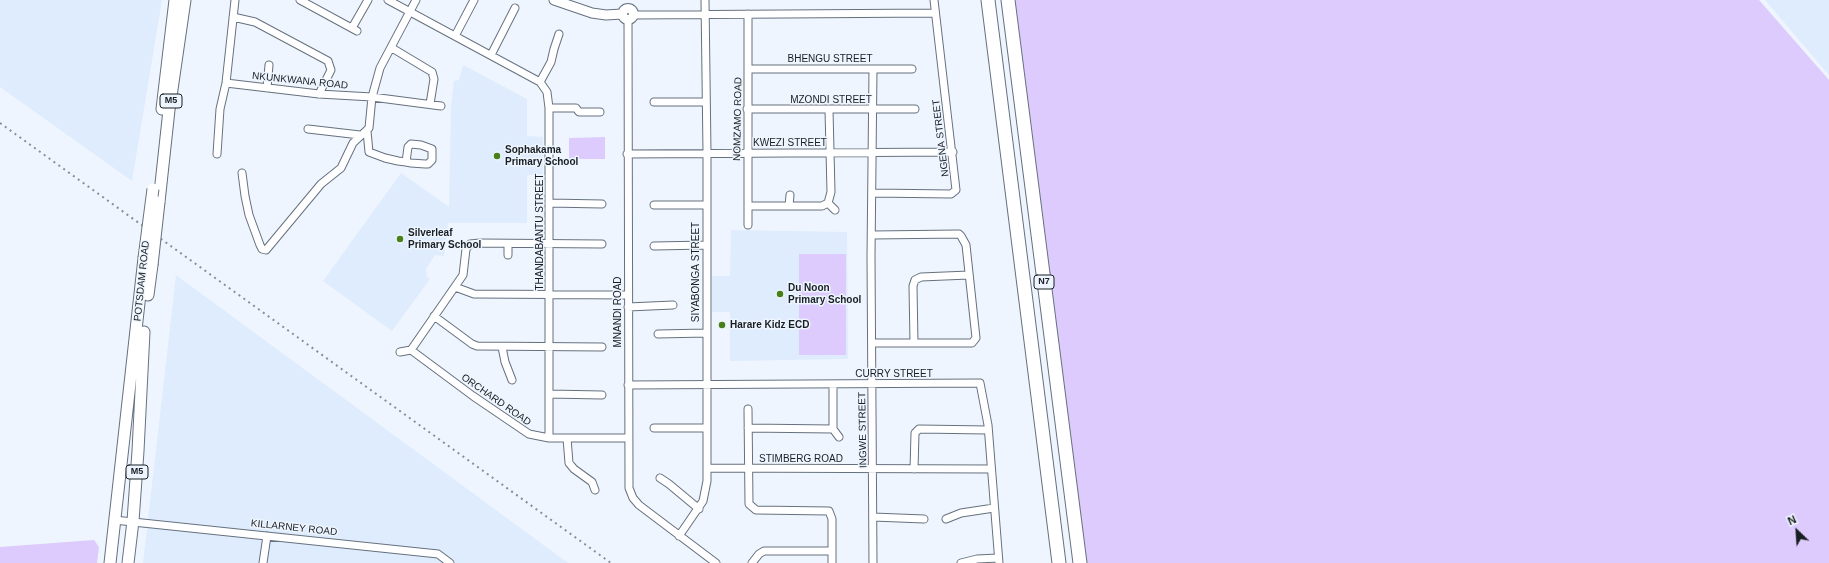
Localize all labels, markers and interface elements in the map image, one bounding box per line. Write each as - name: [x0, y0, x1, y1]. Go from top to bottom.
- street label: BHENGU STREET: [787, 53, 873, 65]
- street label: NKUNKWANA ROAD: [251, 70, 349, 92]
- street label: NOMZAMO ROAD: [731, 77, 745, 161]
- road number: M5: [160, 94, 182, 108]
- street label: MZONDI STREET: [790, 94, 872, 106]
- street label: NGENA STREET: [930, 99, 952, 177]
- street label: KWEZI STREET: [753, 137, 827, 149]
- place label: Sophakama Primary School: [505, 144, 578, 168]
- marker: Sophakama Primary School: [492, 151, 502, 161]
- street label: THANDABANTU STREET: [534, 173, 546, 291]
- street label: SIYABONGA STREET: [690, 222, 702, 322]
- place label: Silverleaf Primary School: [408, 227, 481, 250]
- marker: Silverleaf Primary School: [395, 234, 405, 244]
- street label: POTSDAM ROAD: [132, 240, 152, 322]
- road number: N7: [1034, 275, 1054, 289]
- street label: MNANDI ROAD: [612, 276, 624, 348]
- place label: Du Noon Primary School: [788, 282, 861, 306]
- marker: Du Noon Primary School: [775, 289, 785, 299]
- place label: Harare Kidz ECD: [730, 319, 809, 331]
- marker: Harare Kidz ECD: [717, 320, 727, 330]
- street label: CURRY STREET: [855, 368, 933, 380]
- street label: ORCHARD ROAD: [459, 372, 533, 428]
- street label: INGWE STREET: [856, 392, 870, 468]
- street label: STIMBERG ROAD: [759, 453, 843, 465]
- road number: M5: [126, 465, 148, 479]
- north arrow: [1777, 511, 1817, 551]
- text: N: [1786, 513, 1798, 527]
- street label: KILLARNEY ROAD: [250, 518, 338, 538]

